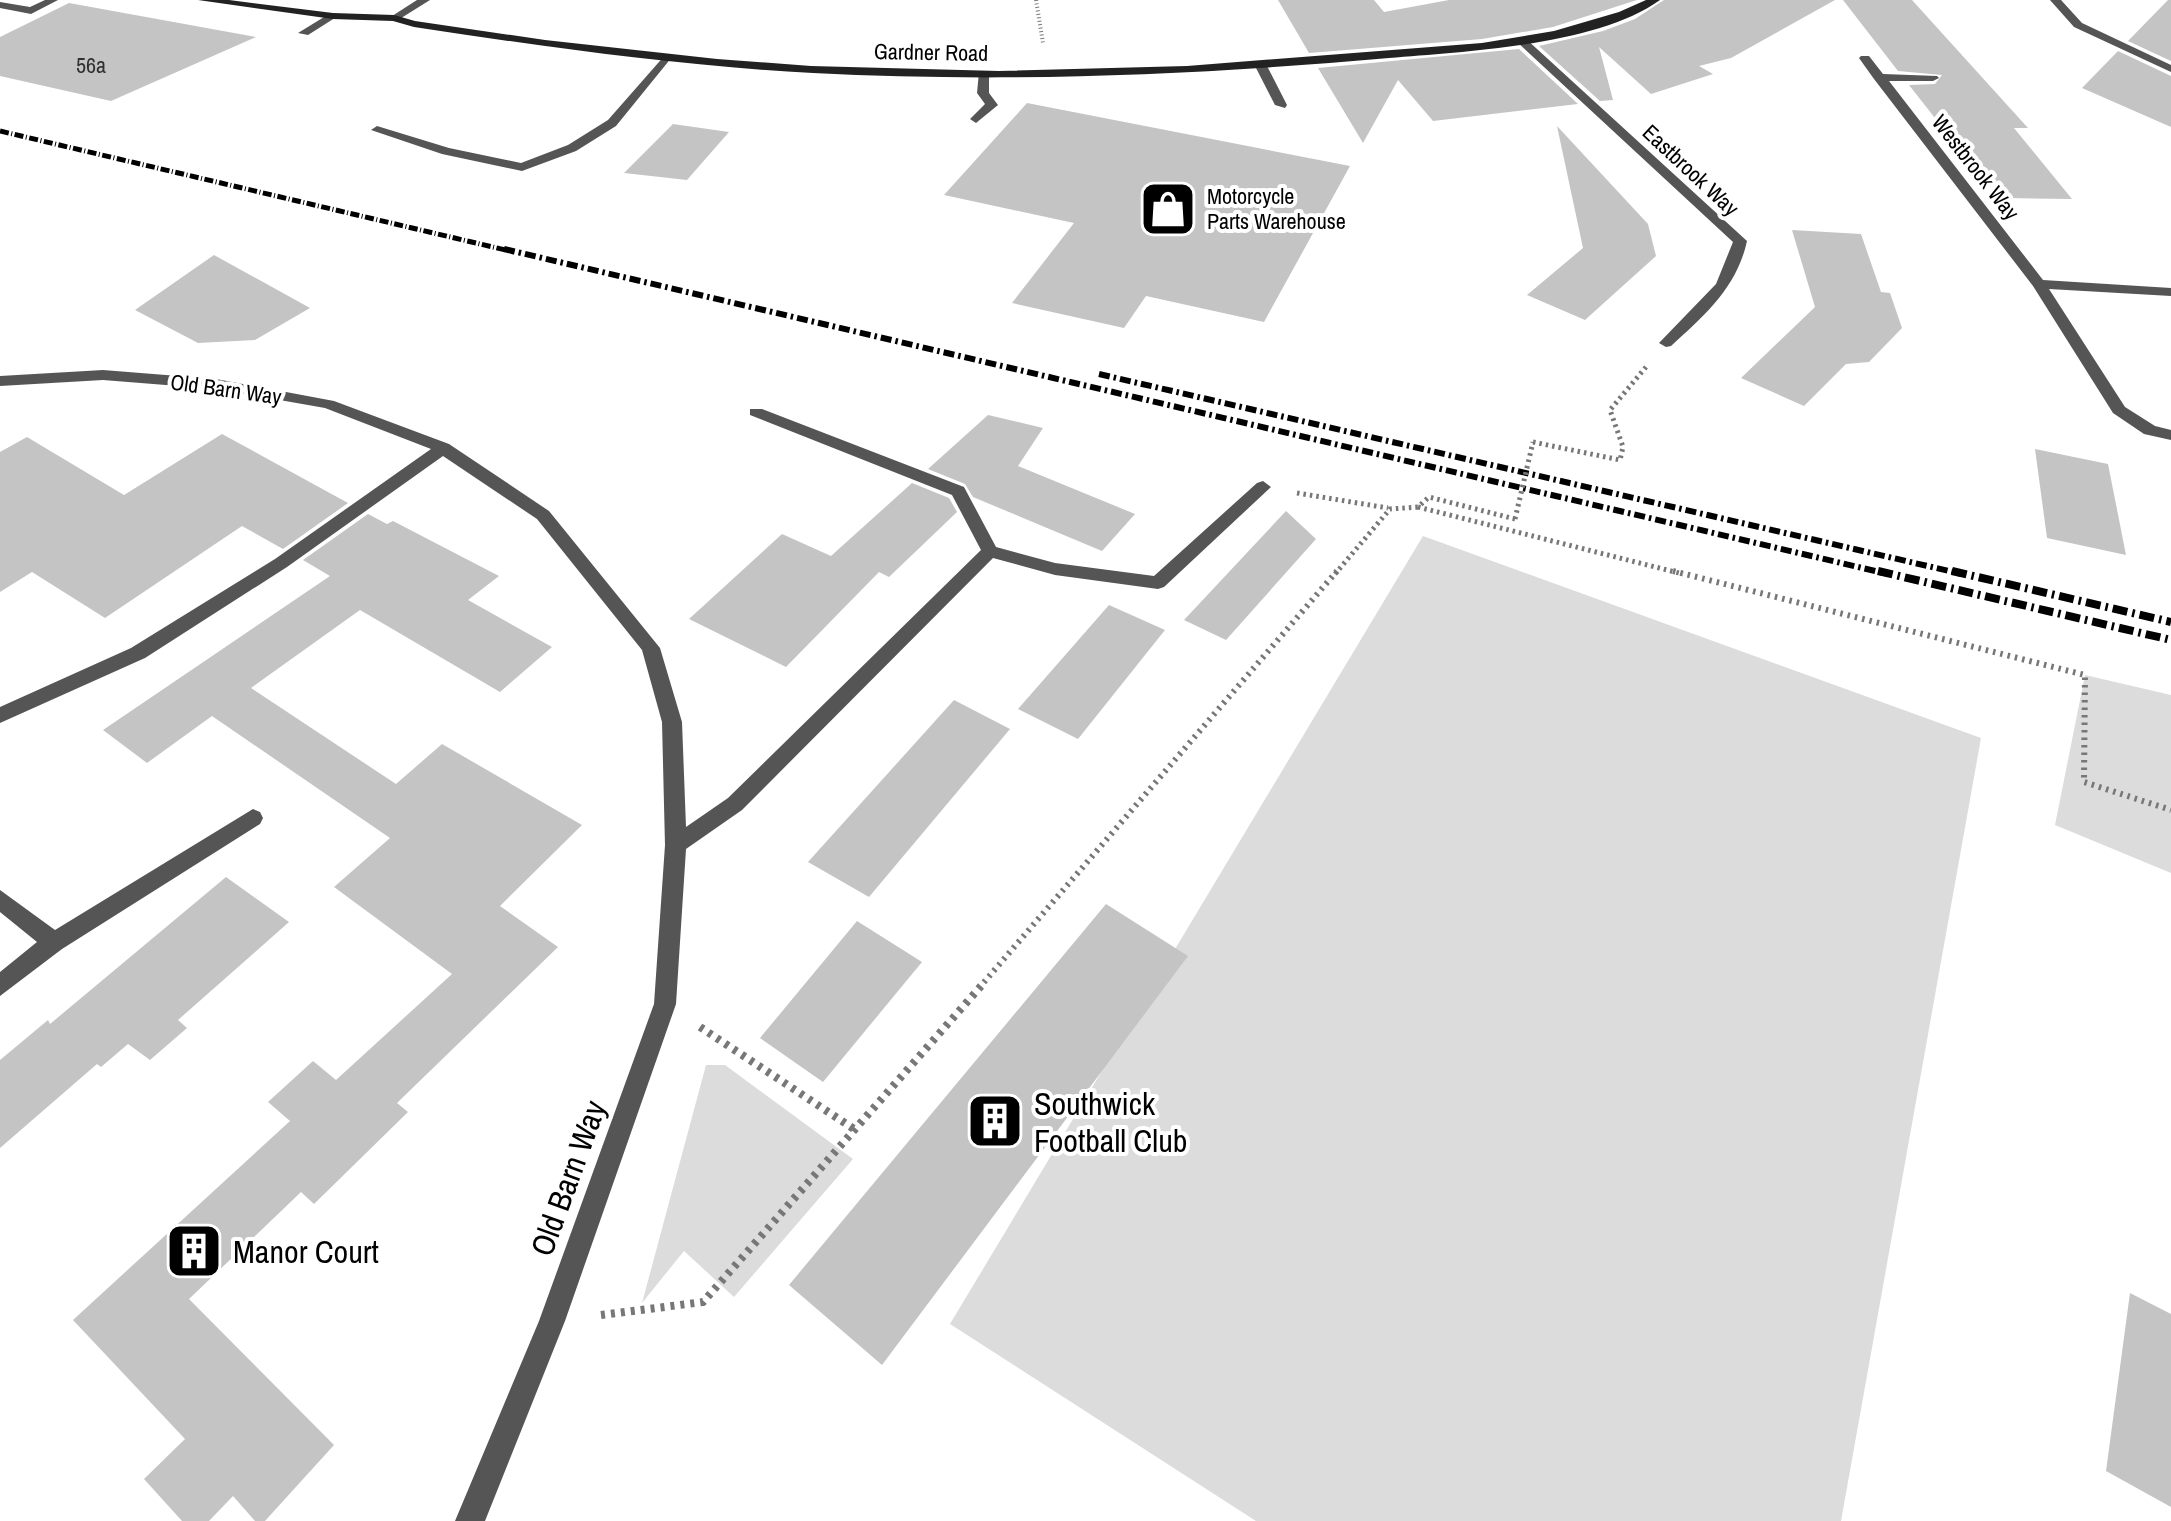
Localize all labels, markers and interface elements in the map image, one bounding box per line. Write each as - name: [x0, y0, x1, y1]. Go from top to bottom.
- street label: Gardner Road: [874, 36, 988, 68]
- house number: 56a: [76, 50, 106, 80]
- street label: Westbrook Way: [1925, 108, 2027, 226]
- street label: Eastbrook Way: [1636, 118, 1746, 222]
- shop icon: Motorcycle Parts Warehouse: [1138, 179, 1198, 239]
- place label: Motorcycle Parts Warehouse: [1207, 181, 1346, 236]
- street label: Old Barn Way: [169, 366, 283, 412]
- place label: Southwick Football Club: [1034, 1082, 1187, 1162]
- building icon: Southwick Football Club: [965, 1091, 1025, 1151]
- street label: Old Barn Way: [520, 1094, 616, 1262]
- building icon: Manor Court: [164, 1221, 224, 1281]
- place label: Manor Court: [233, 1230, 379, 1273]

